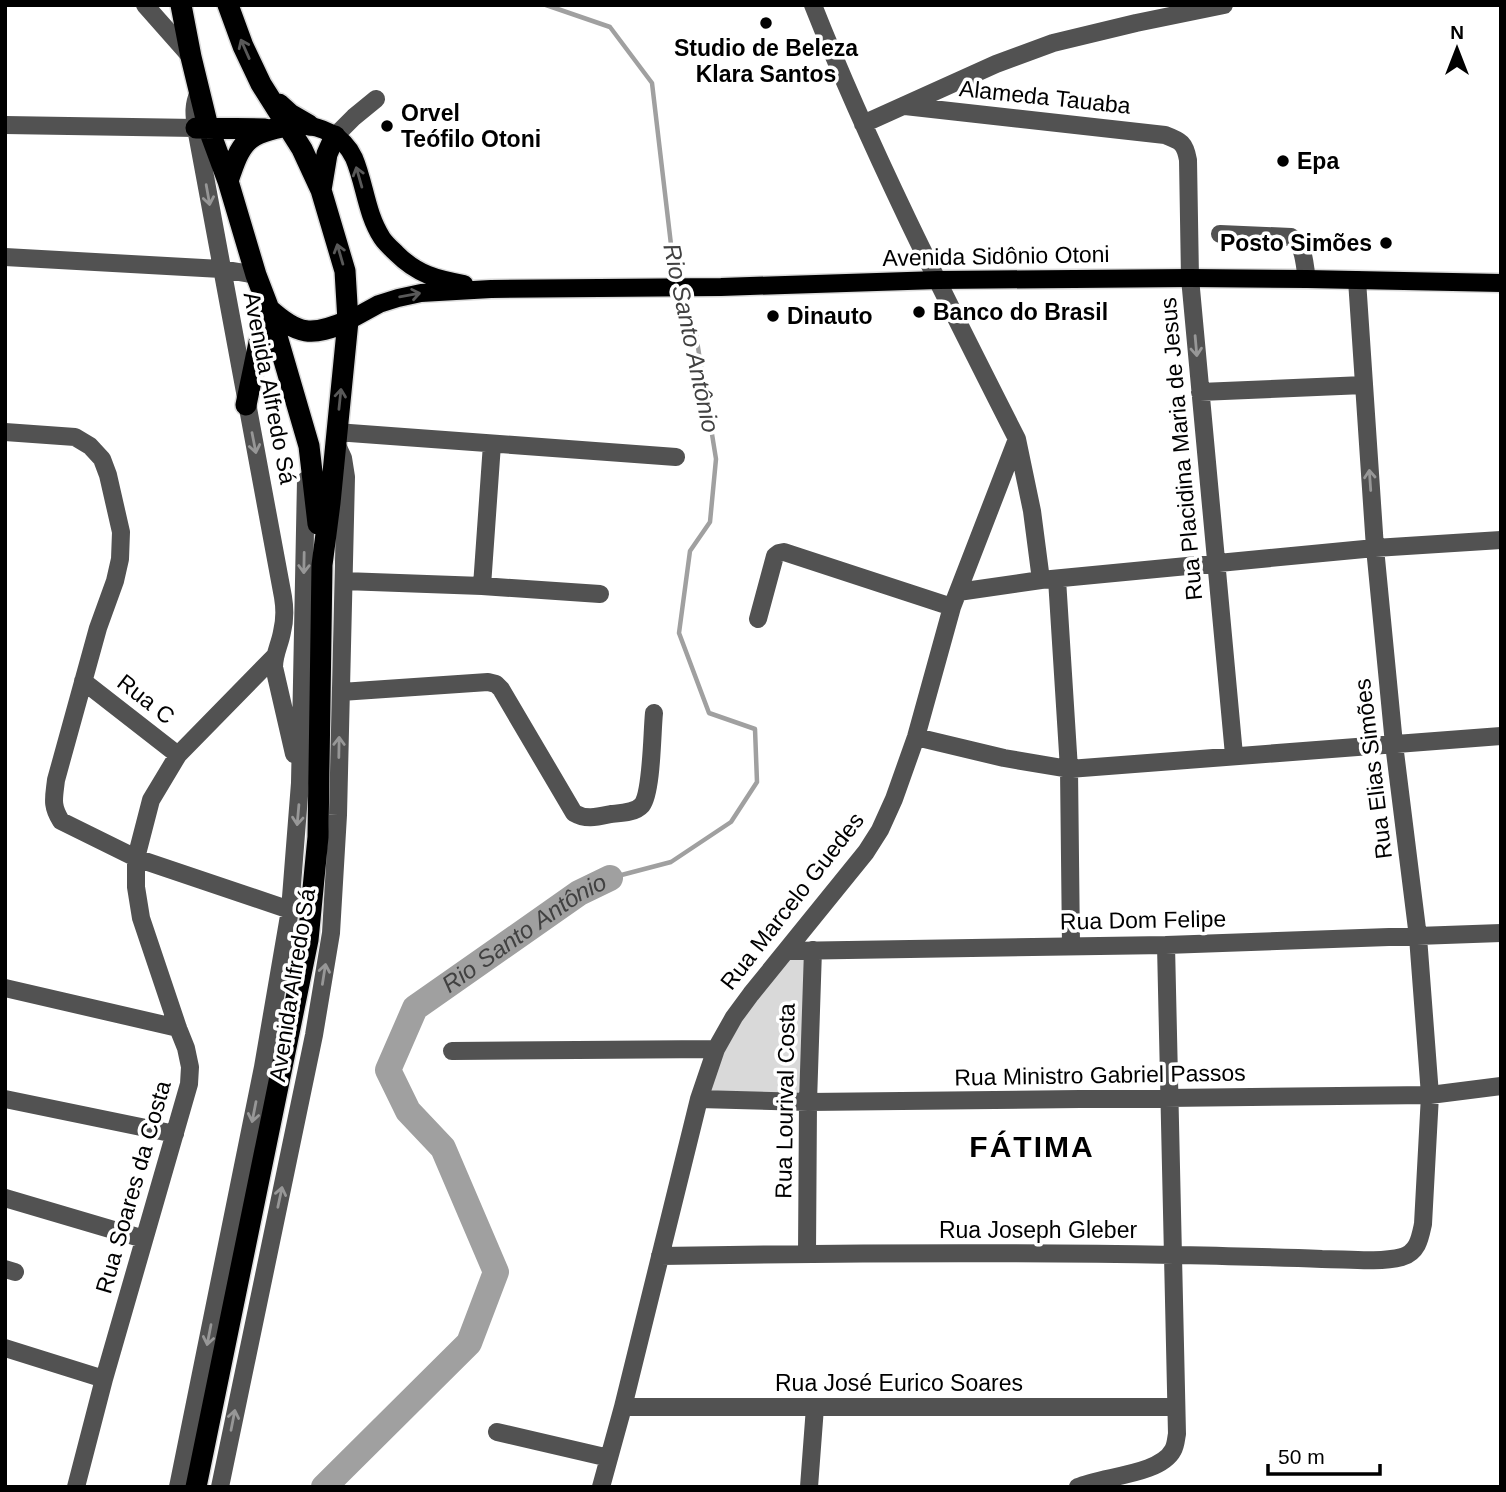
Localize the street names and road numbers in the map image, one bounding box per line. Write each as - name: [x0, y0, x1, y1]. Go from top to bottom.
- street label: Alameda Tauaba: [958, 75, 1132, 119]
- street label: Avenida Sidônio Otoni: [882, 241, 1110, 271]
- street label: Avenida Alfredo Sá: [239, 290, 301, 486]
- street label: Rua Placidina Maria de Jesus: [1155, 296, 1207, 602]
- street label: Rua C: [112, 669, 180, 729]
- street label: Rua Elias Simões: [1349, 677, 1397, 861]
- street label: Rua Marcelo Guedes: [715, 807, 869, 995]
- street label: Avenida Alfredo Sá: [264, 886, 320, 1083]
- street label: Rua Dom Felipe: [1060, 906, 1226, 934]
- street label: Rua Lourival Costa: [770, 1003, 800, 1199]
- street label: Rua Ministro Gabriel Passos: [954, 1059, 1246, 1091]
- street label: Rua Soares da Costa: [90, 1078, 176, 1296]
- street label: Rua Joseph Gleber: [939, 1217, 1137, 1243]
- street label: Rua José Eurico Soares: [775, 1370, 1023, 1396]

